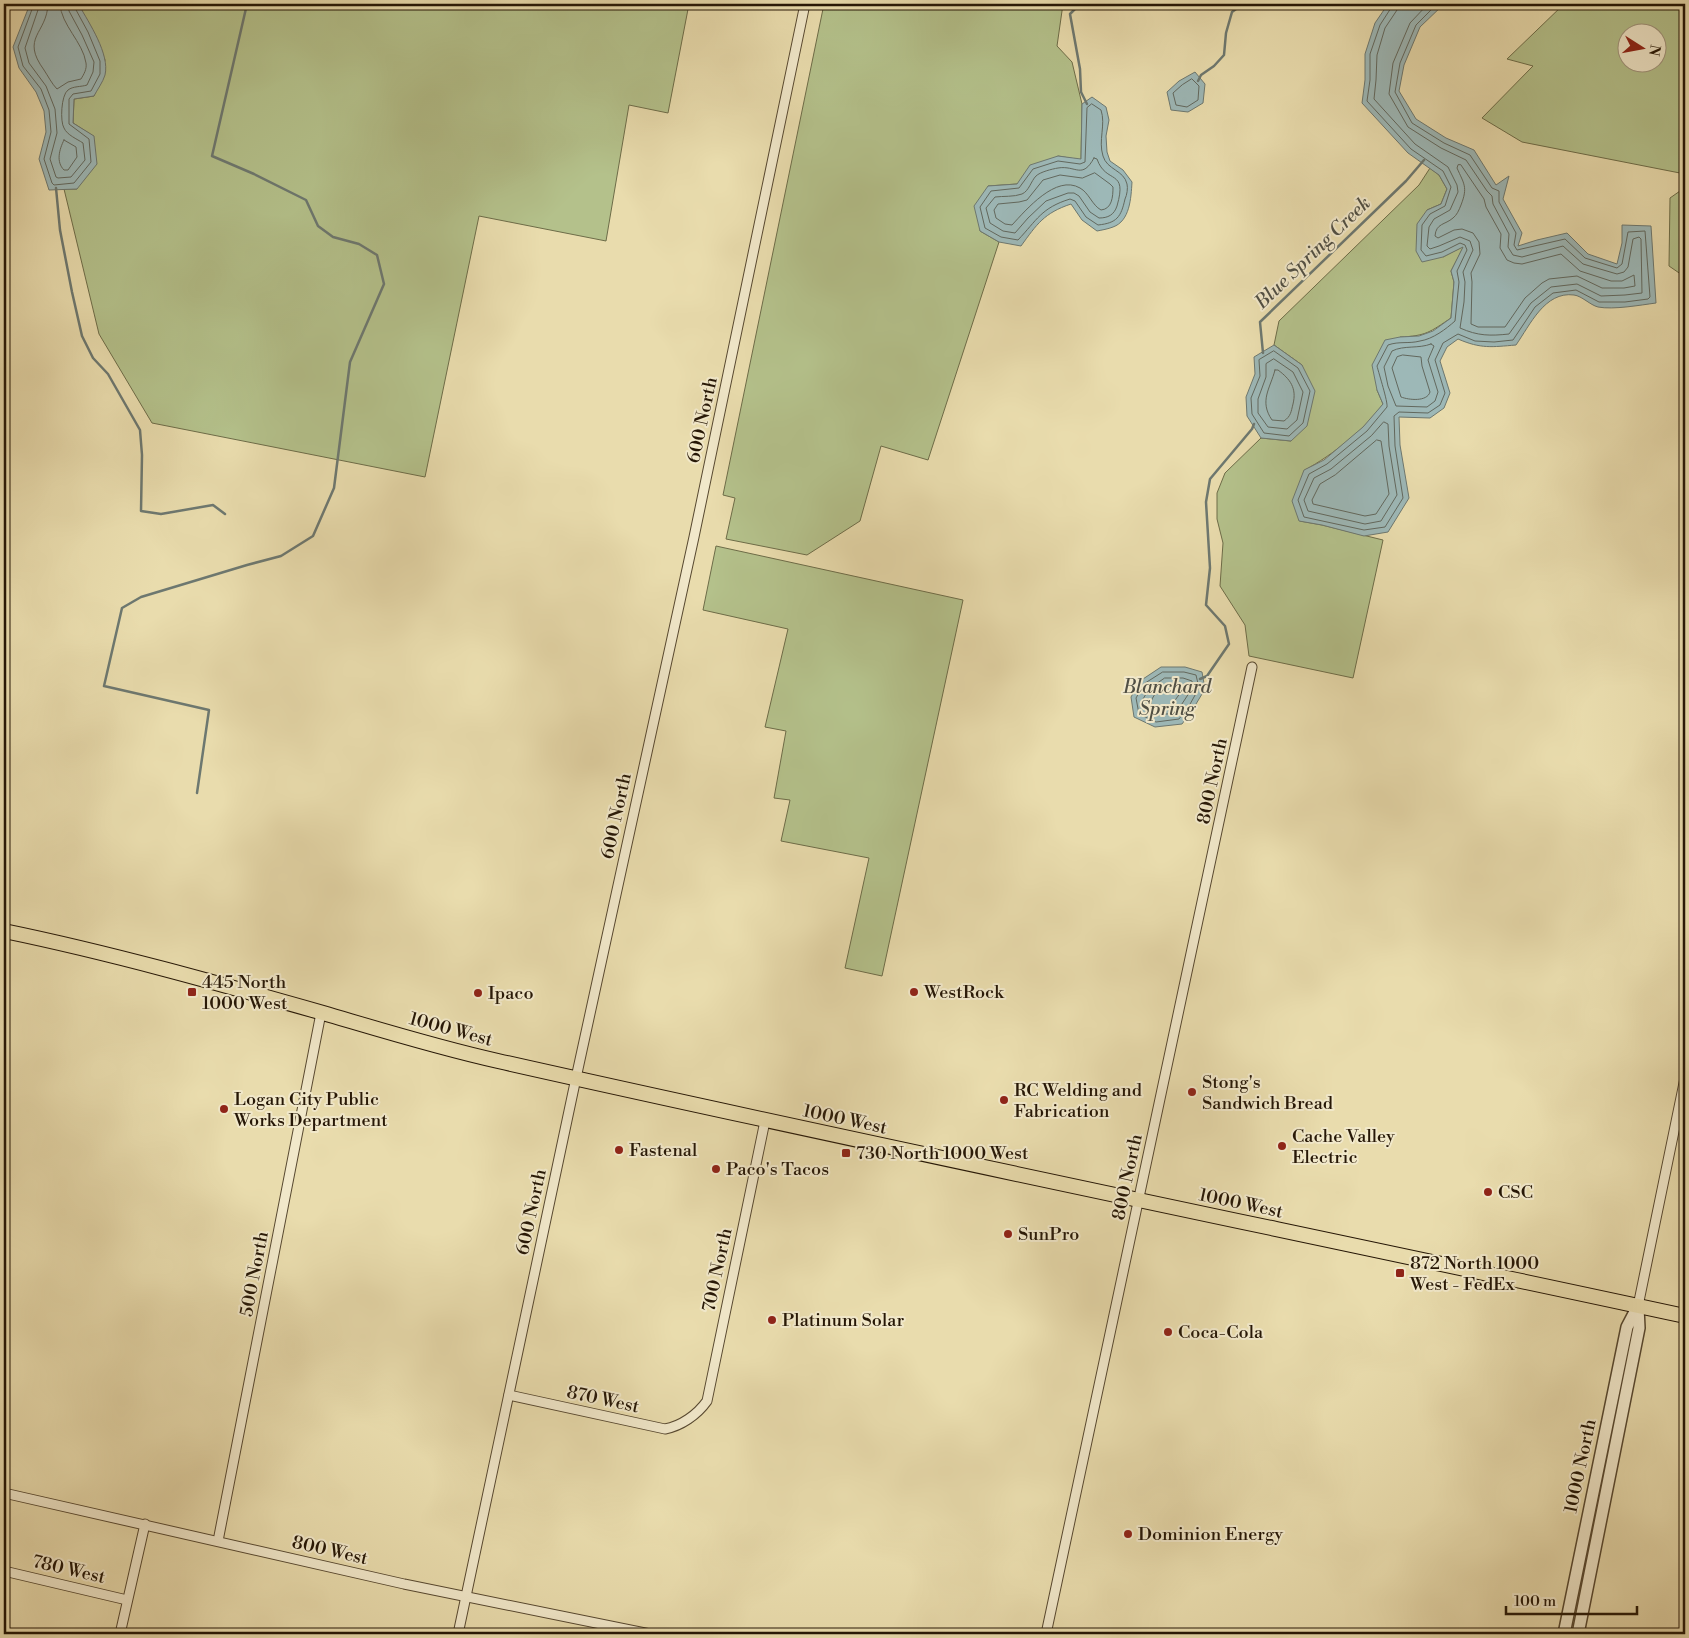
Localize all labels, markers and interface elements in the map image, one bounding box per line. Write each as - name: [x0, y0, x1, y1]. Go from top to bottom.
- north arrow: [1616, 22, 1666, 72]
- text: N: [1644, 43, 1664, 57]
- water label: Blue Spring Creek: [1249, 191, 1376, 315]
- street label: 600 North: [682, 375, 723, 465]
- water label: Blanchard Spring: [1122, 675, 1212, 721]
- street label: 800 North: [1192, 736, 1233, 826]
- street label: 600 North: [596, 771, 637, 861]
- place label: 445 North 1000 West: [202, 971, 288, 1015]
- place label: WestRock: [923, 981, 1005, 1004]
- place label: Ipaco: [488, 982, 534, 1005]
- marker: 445 North 1000 West: [186, 986, 198, 998]
- marker: WestRock: [908, 986, 920, 998]
- marker: Ipaco: [472, 987, 484, 999]
- street label: 1000 West: [407, 1007, 496, 1052]
- place label: Stong's Sandwich Bread: [1202, 1071, 1334, 1115]
- place label: RC Welding and Fabrication: [1014, 1079, 1143, 1123]
- marker: Stong's Sandwich Bread: [1186, 1086, 1198, 1098]
- place label: Logan City Public Works Department: [233, 1088, 388, 1132]
- marker: RC Welding and Fabrication: [998, 1094, 1010, 1106]
- street label: 1000 West: [801, 1099, 890, 1140]
- marker: Logan City Public Works Department: [218, 1103, 230, 1115]
- place label: Cache Valley Electric: [1292, 1125, 1395, 1169]
- street label: 800 North: [1107, 1132, 1148, 1222]
- place label: Fastenal: [629, 1139, 698, 1162]
- marker: Cache Valley Electric: [1276, 1140, 1288, 1152]
- place label: 730 North 1000 West: [856, 1142, 1029, 1165]
- marker: Fastenal: [613, 1144, 625, 1156]
- marker: 730 North 1000 West: [840, 1147, 852, 1159]
- place label: Paco's Tacos: [726, 1158, 829, 1181]
- marker: Paco's Tacos: [710, 1163, 722, 1175]
- street label: 600 North: [511, 1167, 552, 1257]
- place label: CSC: [1498, 1181, 1533, 1204]
- street label: 1000 West: [1197, 1183, 1286, 1224]
- marker: CSC: [1482, 1186, 1494, 1198]
- place label: SunPro: [1018, 1223, 1079, 1246]
- street label: 700 North: [697, 1226, 738, 1314]
- marker: SunPro: [1002, 1228, 1014, 1240]
- street label: 500 North: [235, 1229, 274, 1319]
- place label: 872 North 1000 West - FedEx: [1409, 1252, 1539, 1296]
- marker: 872 North 1000 West - FedEx: [1394, 1267, 1406, 1279]
- place label: Platinum Solar: [782, 1309, 904, 1332]
- marker: Platinum Solar: [766, 1314, 778, 1326]
- place label: Coca-Cola: [1178, 1321, 1264, 1344]
- marker: Coca-Cola: [1162, 1326, 1174, 1338]
- street label: 870 West: [564, 1381, 642, 1419]
- street label: 1000 North: [1559, 1417, 1602, 1515]
- place label: Dominion Energy: [1138, 1523, 1283, 1546]
- marker: Dominion Energy: [1122, 1528, 1134, 1540]
- street label: 800 West: [290, 1531, 371, 1571]
- street label: 780 West: [30, 1550, 108, 1589]
- scale bar: [1506, 1583, 1638, 1615]
- text: 100 m: [1514, 1592, 1556, 1611]

